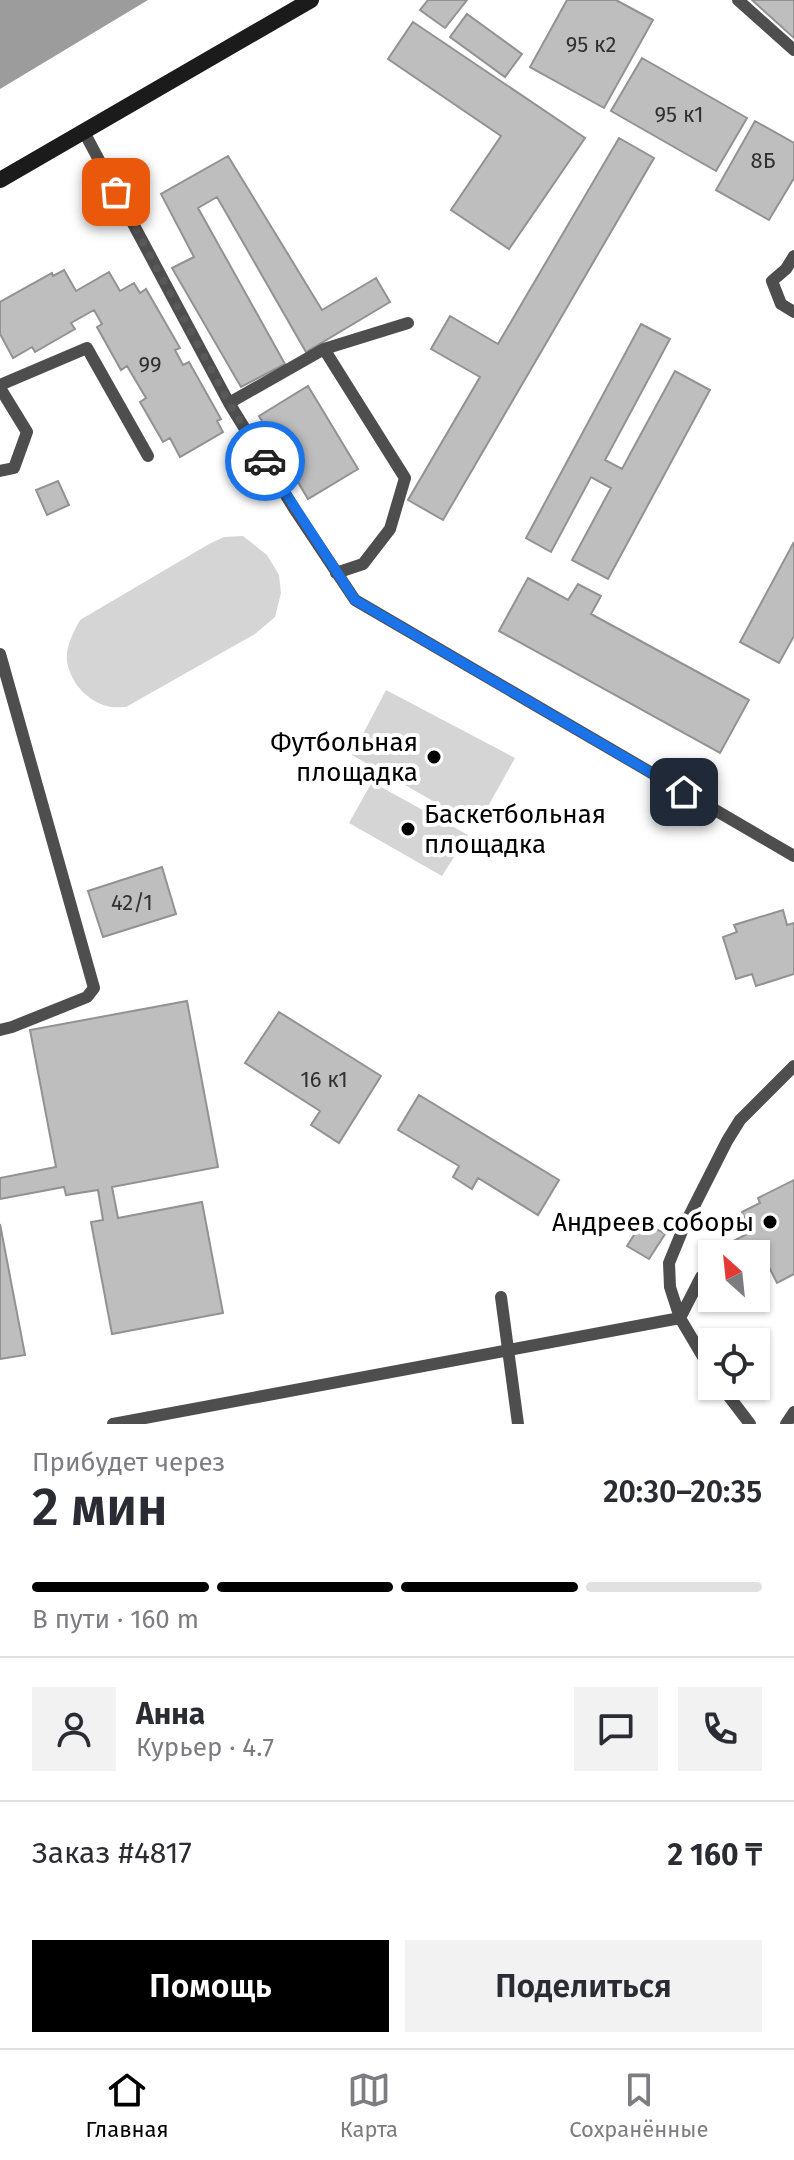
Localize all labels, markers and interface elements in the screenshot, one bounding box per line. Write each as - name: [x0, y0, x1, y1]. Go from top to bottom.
- house number: 95 к2: [566, 31, 616, 58]
- house number: 95 к1: [654, 101, 704, 128]
- house number: 8Б: [751, 147, 776, 174]
- pin: [82, 158, 150, 226]
- icon: bag: [94, 170, 138, 214]
- house number: 99: [138, 351, 162, 378]
- courier: [225, 421, 305, 501]
- icon: car: [243, 439, 287, 483]
- place label: Футбольная площадка: [270, 727, 418, 788]
- marker: Футбольная площадка: [425, 748, 443, 766]
- pin: [650, 758, 718, 826]
- icon: home: [662, 770, 706, 814]
- place label: Баскетбольная площадка: [424, 799, 606, 860]
- marker: Баскетбольная площадка: [399, 820, 417, 838]
- house number: 42/1: [111, 889, 153, 916]
- house number: 16 к1: [300, 1066, 348, 1093]
- place label: Андреев соборы: [552, 1207, 754, 1238]
- marker: Андреев соборы: [761, 1213, 779, 1231]
- north arrow: [698, 1240, 770, 1312]
- map controls: [698, 1240, 770, 1400]
- button: locate: [698, 1328, 770, 1400]
- text: Прибудет через: [32, 1447, 225, 1478]
- text: 20:30–20:35: [603, 1474, 762, 1510]
- text: 2 мин: [32, 1476, 168, 1539]
- text: В пути · 160 m: [32, 1604, 199, 1635]
- button: person: [32, 1687, 116, 1771]
- button: chat: [574, 1687, 658, 1771]
- button: phone: [678, 1687, 762, 1771]
- text: Анна: [136, 1696, 205, 1732]
- text: Курьер · 4.7: [136, 1732, 274, 1763]
- text: Заказ #4817: [32, 1835, 192, 1871]
- text: 2 160 ₸: [668, 1837, 762, 1873]
- button: Помощь: [32, 1940, 389, 2032]
- button: Поделиться: [405, 1940, 762, 2032]
- tab: Главная: [86, 2068, 169, 2143]
- tab: Карта: [340, 2068, 398, 2143]
- tab: Сохранённые: [569, 2068, 708, 2143]

